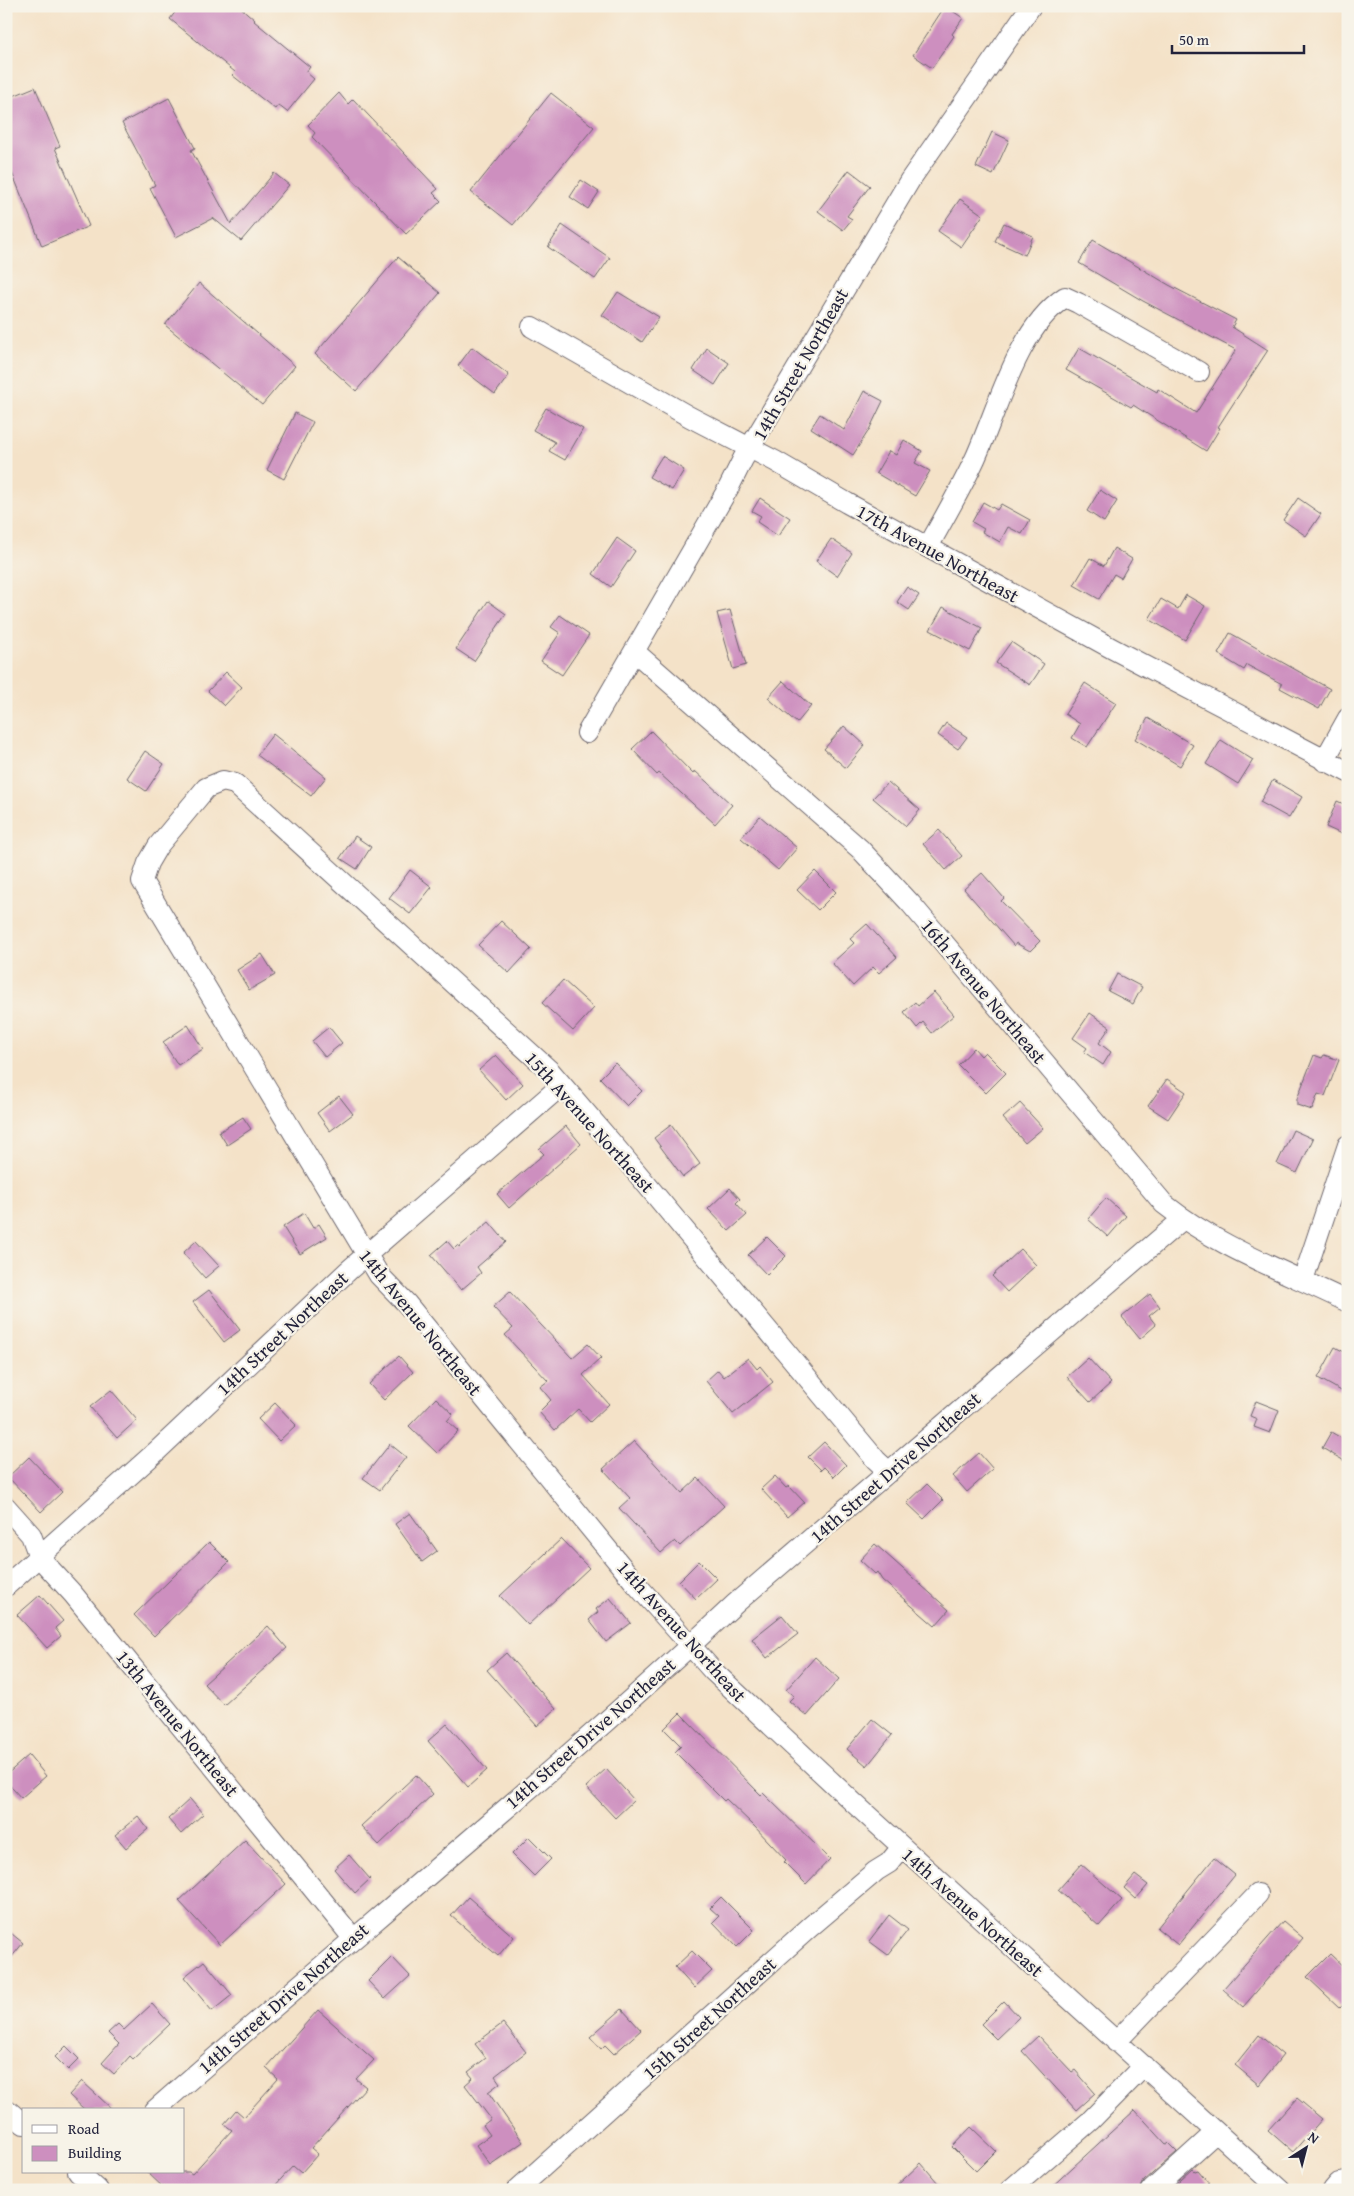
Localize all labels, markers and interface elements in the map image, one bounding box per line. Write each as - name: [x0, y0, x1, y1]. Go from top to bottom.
- scale bar: [1172, 22, 1304, 54]
- text: 50 m: [1179, 29, 1210, 50]
- street label: 14th Street Northeast: [745, 282, 855, 445]
- street label: 17th Avenue Northeast: [852, 497, 1025, 609]
- street label: 16th Avenue Northeast: [915, 912, 1053, 1070]
- street label: 15th Avenue Northeast: [519, 1045, 661, 1199]
- street label: 14th Avenue Northeast: [353, 1243, 489, 1402]
- street label: 14th Street Northeast: [210, 1264, 355, 1402]
- street label: 14th Street Drive Northeast: [803, 1385, 987, 1549]
- street label: 14th Avenue Northeast: [611, 1554, 753, 1708]
- street label: 13th Avenue Northeast: [110, 1644, 246, 1803]
- street label: 14th Street Drive Northeast: [498, 1651, 682, 1815]
- street label: 14th Avenue Northeast: [896, 1841, 1050, 1983]
- street label: 14th Street Drive Northeast: [191, 1916, 375, 2080]
- street label: 15th Street Northeast: [636, 1950, 782, 2086]
- legend: [22, 2108, 185, 2174]
- text: Road: [68, 2118, 99, 2139]
- north arrow: [1282, 2124, 1332, 2174]
- text: N: [1304, 2127, 1324, 2149]
- text: Building: [68, 2142, 122, 2163]

